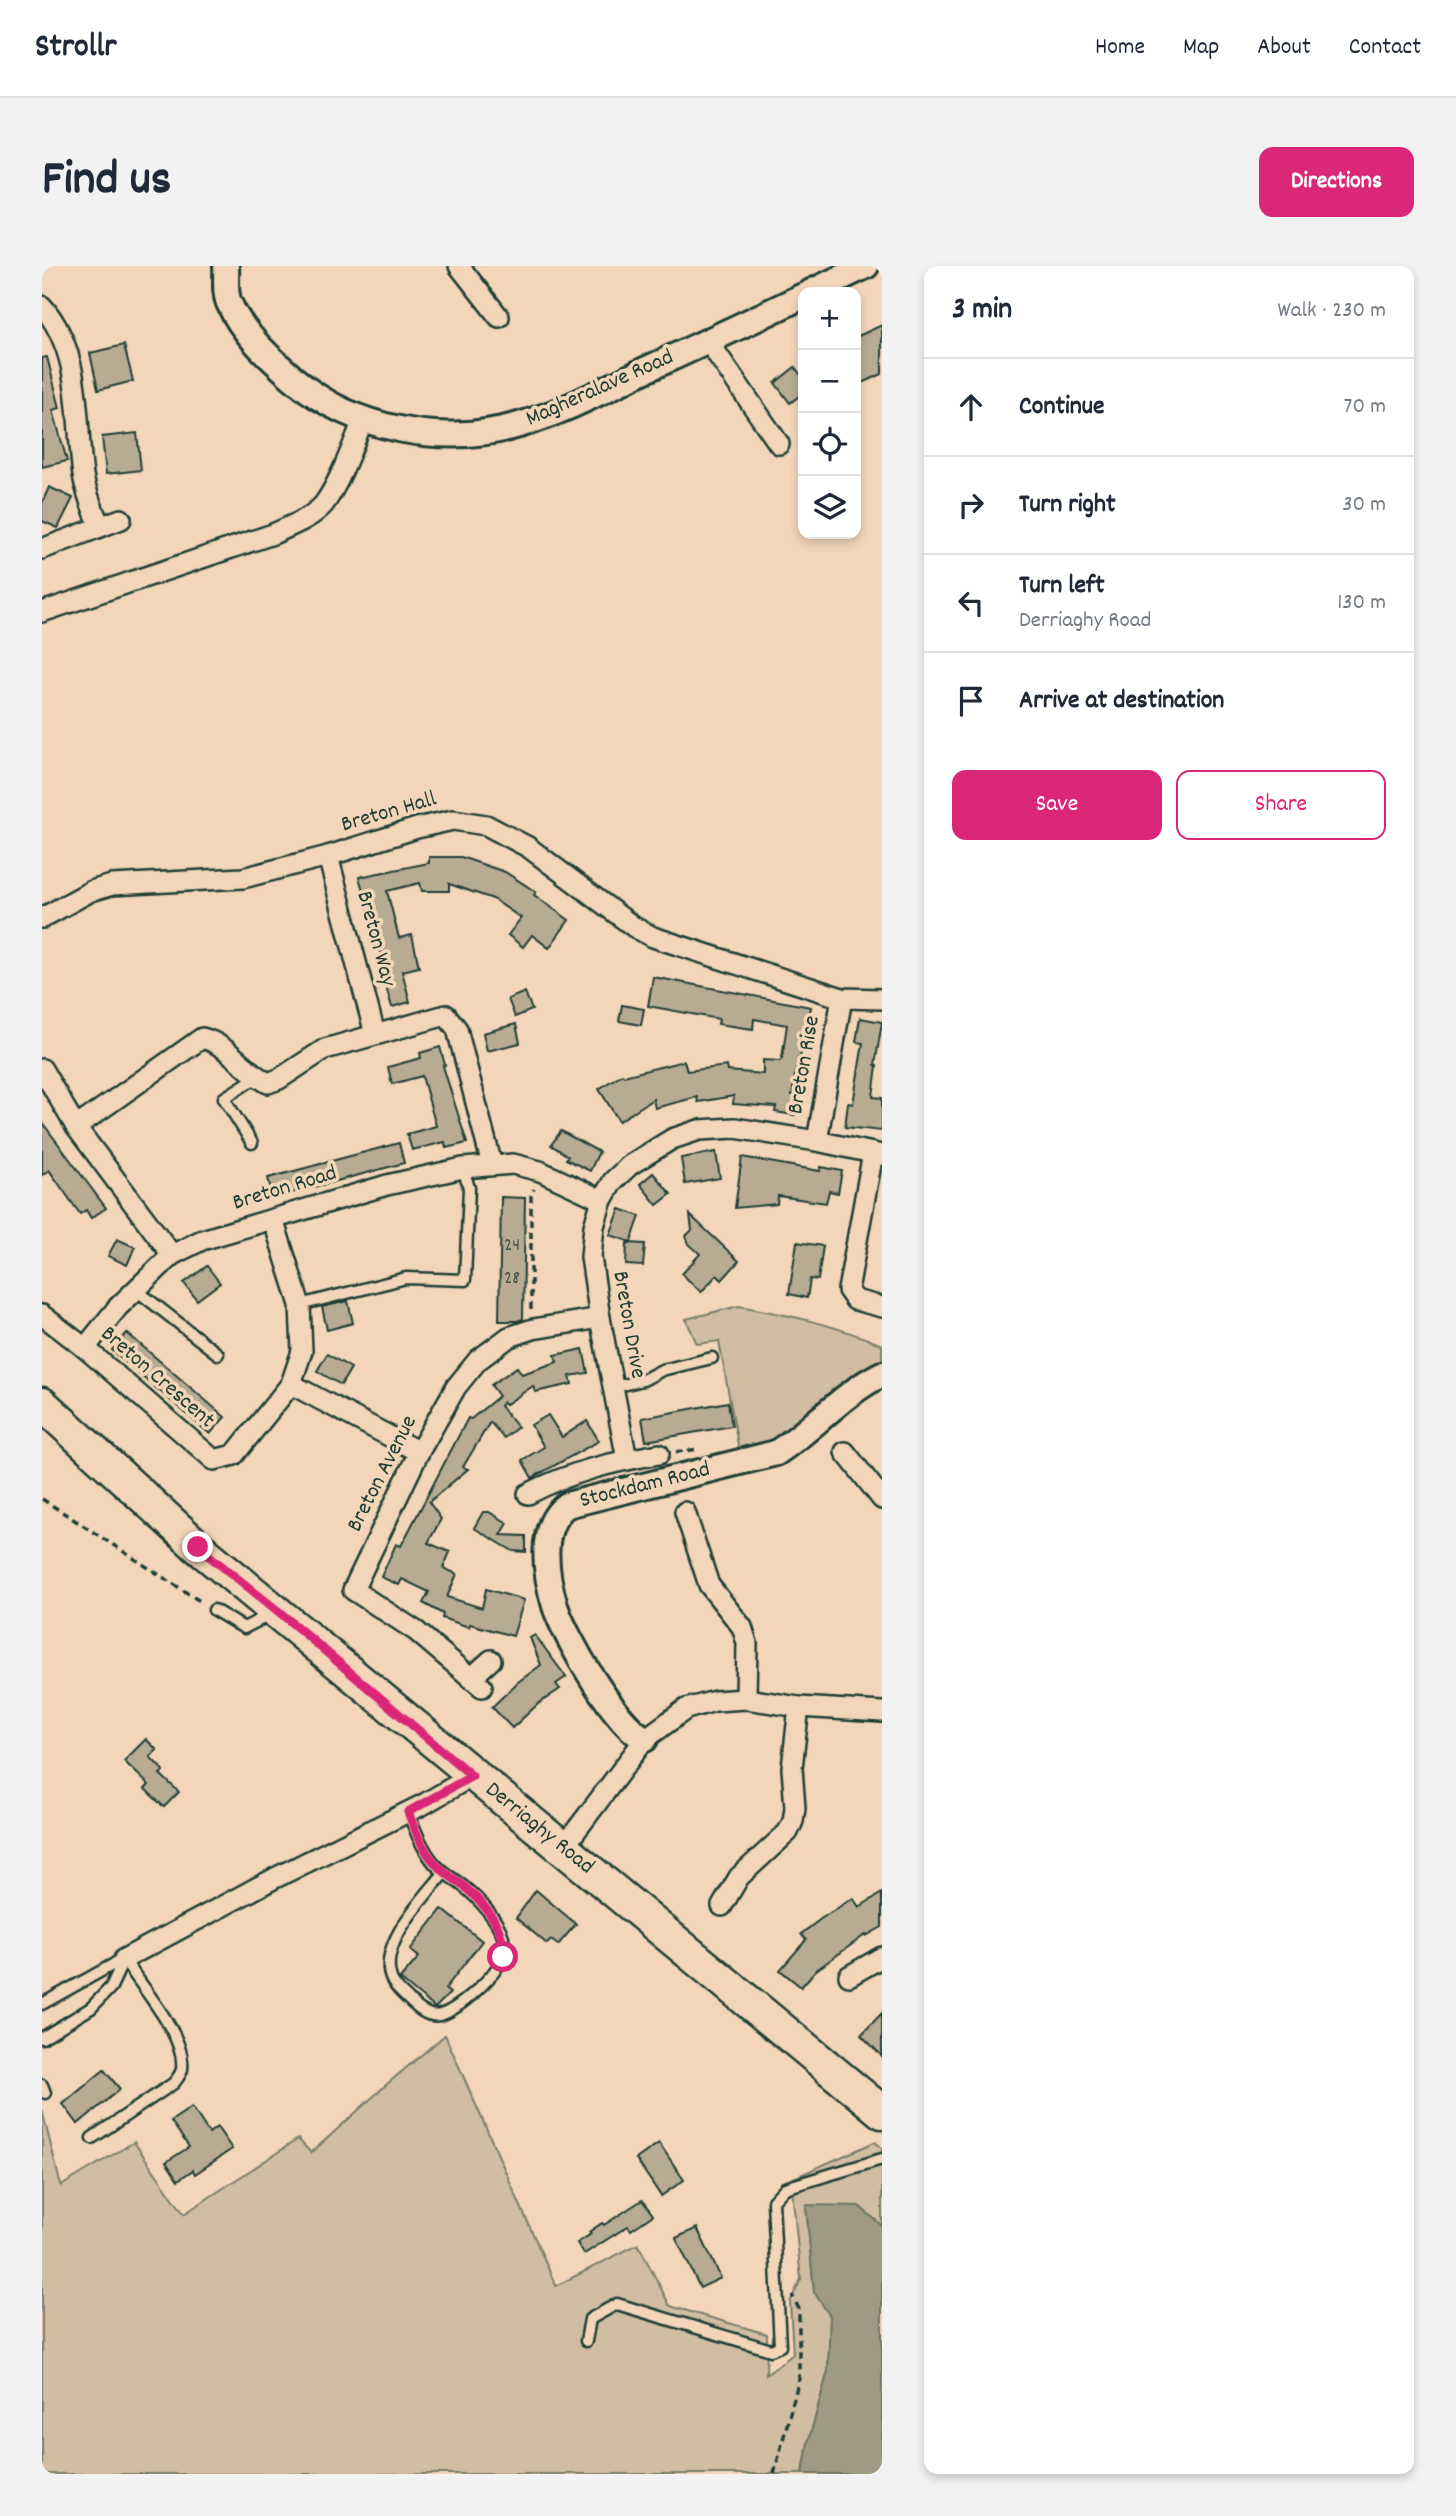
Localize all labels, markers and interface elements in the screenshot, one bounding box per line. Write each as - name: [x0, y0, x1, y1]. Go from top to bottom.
- text: Strollr: [35, 25, 117, 72]
- text: Home: [1095, 31, 1145, 65]
- text: Map: [1183, 31, 1219, 65]
- text: About: [1257, 31, 1311, 65]
- text: Contact: [1349, 31, 1421, 65]
- text: Find us: [42, 147, 171, 217]
- button: Directions: [1259, 147, 1414, 217]
- map controls: [798, 287, 861, 539]
- button: +: [798, 287, 861, 350]
- text: 3 min: [952, 290, 1012, 333]
- text: Walk · 230 m: [1277, 295, 1386, 328]
- street label: Magheralave Road: [521, 342, 679, 436]
- button: −: [798, 350, 861, 413]
- icon: ahead: [952, 388, 990, 426]
- text: Continue: [1019, 389, 1104, 426]
- text: 70 m: [1344, 391, 1386, 424]
- button: locate: [798, 413, 861, 476]
- button: layers: [798, 476, 861, 539]
- icon: right: [952, 486, 990, 524]
- text: Turn right: [1019, 487, 1116, 524]
- text: 30 m: [1342, 489, 1386, 522]
- text: Turn left: [1019, 568, 1105, 605]
- icon: left: [952, 584, 990, 622]
- text: 130 m: [1337, 587, 1386, 620]
- text: Derriaghy Road: [1019, 605, 1151, 638]
- icon: arrive: [952, 682, 990, 720]
- text: Arrive at destination: [1019, 683, 1224, 720]
- button: Save: [952, 770, 1162, 840]
- button: Share: [1176, 770, 1386, 840]
- street label: Breton Hall: [338, 784, 441, 842]
- street label: Breton Way: [346, 888, 404, 991]
- street label: Breton Rise: [780, 1013, 830, 1117]
- street label: Breton Road: [229, 1158, 341, 1220]
- house number: 24: [504, 1233, 520, 1260]
- house number: 28: [504, 1266, 520, 1293]
- street label: Breton Drive: [602, 1269, 654, 1381]
- street label: Breton Crescent: [92, 1319, 222, 1437]
- street label: Breton Avenue: [339, 1410, 427, 1538]
- street label: Stockdam Road: [576, 1454, 714, 1518]
- route end: [182, 1531, 213, 1562]
- street label: Derriaghy Road: [477, 1775, 601, 1883]
- route start: [487, 1941, 518, 1972]

